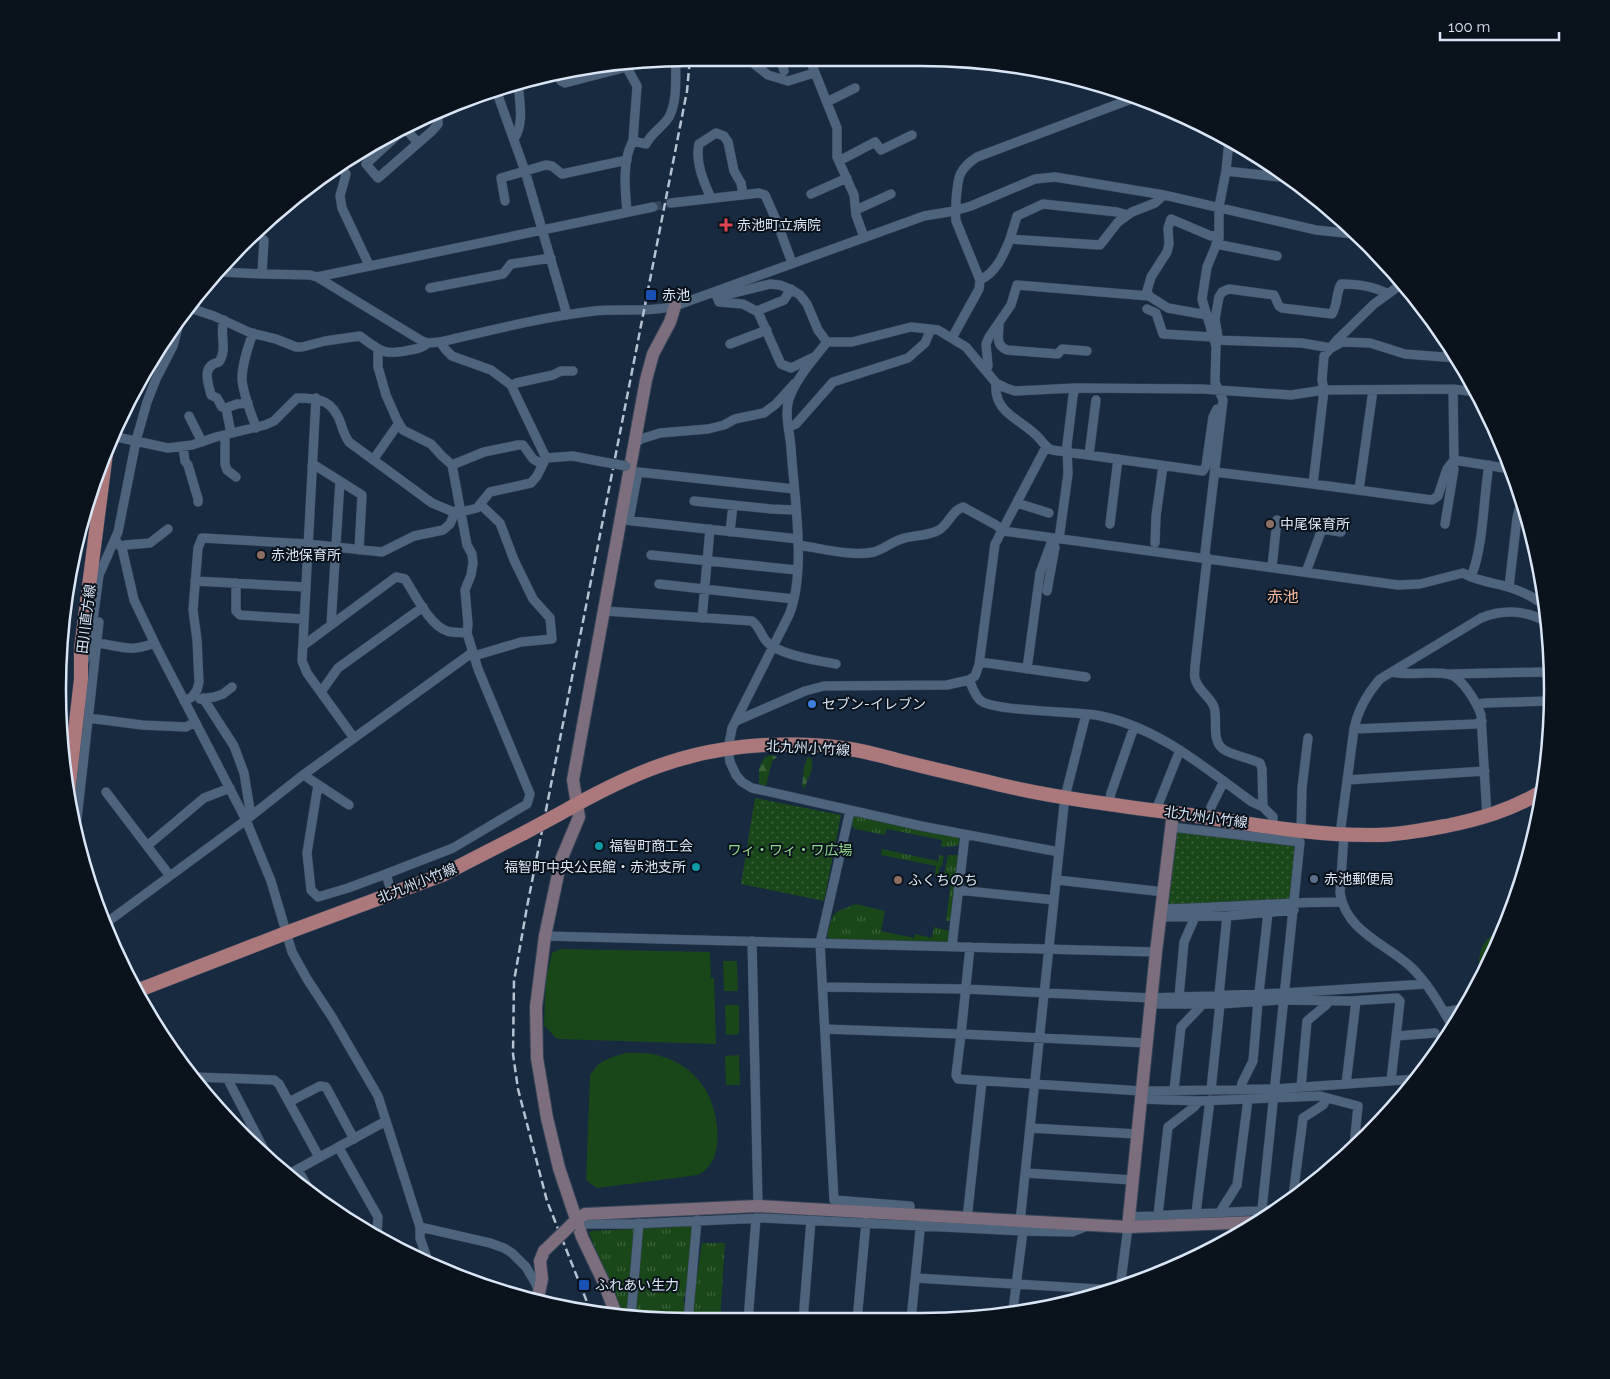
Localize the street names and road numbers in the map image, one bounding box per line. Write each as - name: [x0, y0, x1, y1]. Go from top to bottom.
- street label: 田川直方線: [74, 583, 98, 655]
- street label: 北九州小竹線: [766, 738, 850, 758]
- street label: 北九州小竹線: [1163, 803, 1249, 831]
- street label: 北九州小竹線: [375, 860, 459, 906]

